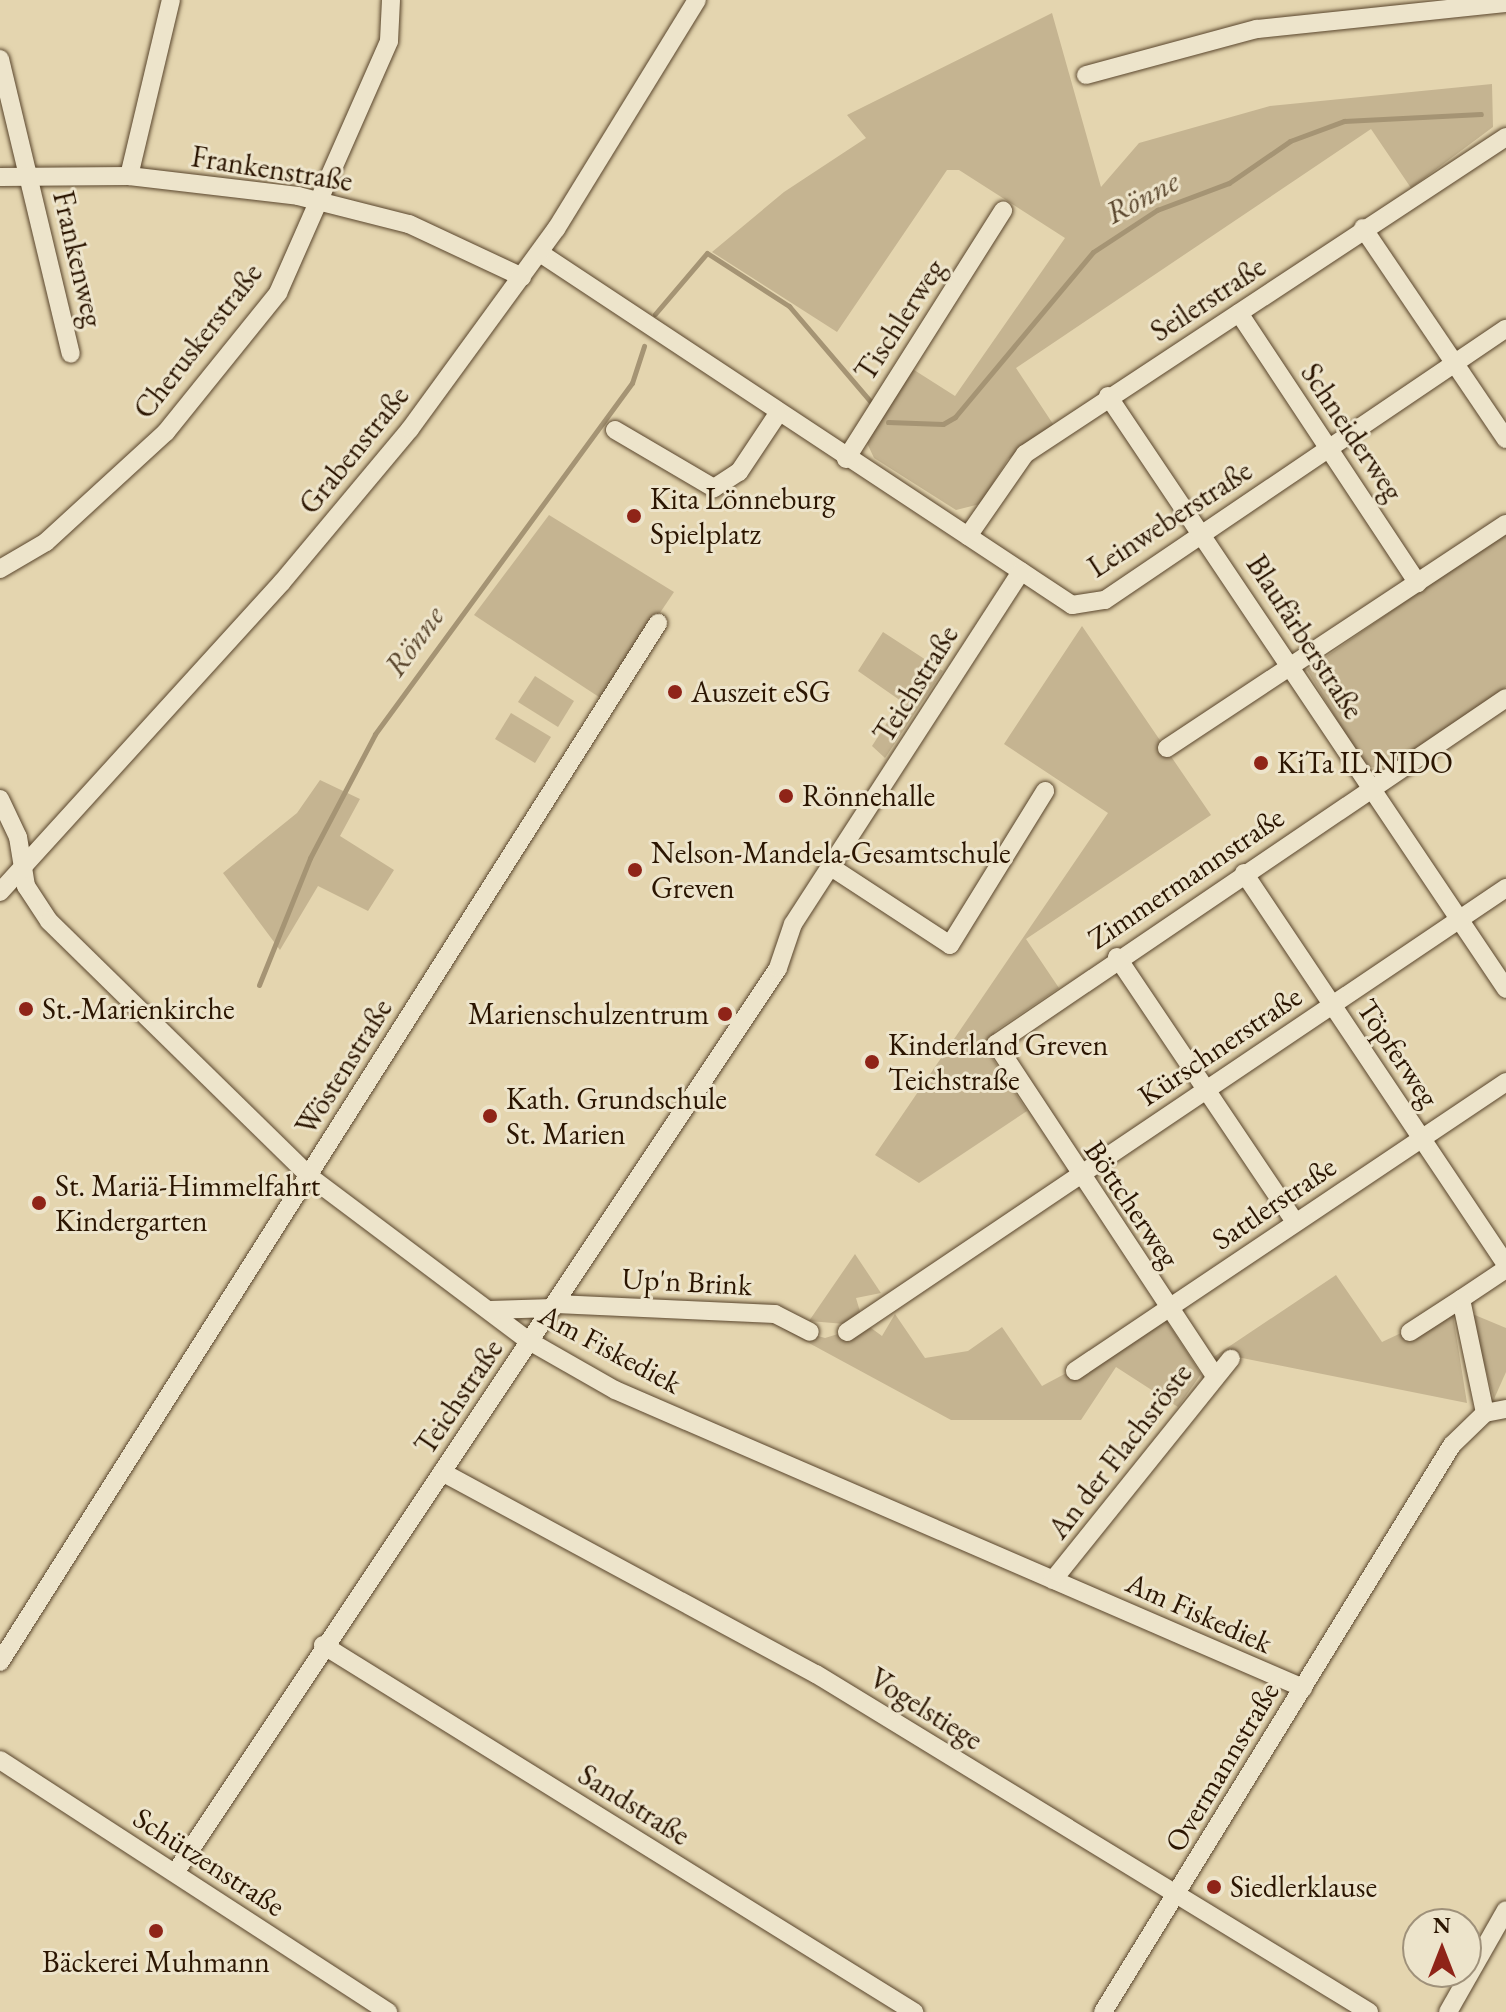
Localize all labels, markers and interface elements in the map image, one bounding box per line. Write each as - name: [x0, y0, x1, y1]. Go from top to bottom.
- street label: Frankenstraße: [189, 138, 355, 200]
- water label: Rönne: [1098, 162, 1186, 232]
- street label: Frankenweg: [45, 187, 111, 331]
- street label: Seilerstraße: [1144, 249, 1272, 349]
- street label: Tischlerweg: [847, 252, 953, 388]
- street label: Cheruskerstraße: [126, 256, 270, 426]
- street label: Schneiderweg: [1293, 356, 1411, 508]
- street label: Grabenstraße: [291, 379, 417, 521]
- street label: Leinweberstraße: [1081, 453, 1259, 585]
- place label: Kita Lönneburg Spielplatz: [650, 481, 835, 552]
- marker: Kita Lönneburg Spielplatz: [625, 507, 643, 525]
- street label: Blaufärberstraße: [1239, 548, 1371, 726]
- water label: Rönne: [376, 598, 452, 684]
- street label: Teichstraße: [866, 619, 966, 749]
- place label: Auszeit eSG: [691, 674, 831, 710]
- marker: Auszeit eSG: [666, 683, 684, 701]
- place label: KiTa IL NIDO: [1277, 745, 1453, 781]
- marker: KiTa IL NIDO: [1252, 754, 1270, 772]
- place label: Rönnehalle: [802, 778, 935, 814]
- marker: Rönnehalle: [777, 787, 795, 805]
- street label: Zimmermannstraße: [1081, 799, 1291, 957]
- place label: Nelson-Mandela-Gesamtschule Greven: [651, 835, 1011, 906]
- marker: Nelson-Mandela-Gesamtschule Greven: [626, 861, 644, 879]
- street label: Kürschnerstraße: [1132, 978, 1308, 1114]
- place label: St.-Marienkirche: [42, 991, 235, 1027]
- street label: Wöstenstraße: [288, 992, 400, 1142]
- street label: Töpferweg: [1349, 992, 1447, 1114]
- place label: Marienschulzentrum: [468, 996, 709, 1032]
- marker: St.-Marienkirche: [17, 1000, 35, 1018]
- marker: Marienschulzentrum: [716, 1005, 734, 1023]
- place label: Kinderland Greven Teichstraße: [888, 1027, 1108, 1098]
- marker: Kinderland Greven Teichstraße: [863, 1053, 881, 1071]
- place label: Kath. Grundschule St. Marien: [506, 1081, 727, 1152]
- marker: Kath. Grundschule St. Marien: [481, 1107, 499, 1125]
- street label: Böttcherweg: [1076, 1134, 1188, 1274]
- street label: Sattlerstraße: [1205, 1148, 1343, 1258]
- place label: St. Mariä-Himmelfahrt Kindergarten: [55, 1168, 320, 1238]
- marker: St. Mariä-Himmelfahrt Kindergarten: [30, 1194, 48, 1212]
- street label: Up'n Brink: [621, 1261, 753, 1303]
- street label: Am Fiskediek: [533, 1296, 687, 1402]
- street label: Teichstraße: [407, 1332, 511, 1462]
- street label: An der Flachsröste: [1040, 1356, 1200, 1546]
- street label: Am Fiskediek: [1120, 1565, 1278, 1661]
- street label: Vogelstiege: [863, 1660, 989, 1758]
- street label: Overmannstraße: [1157, 1675, 1287, 1859]
- street label: Sandstraße: [572, 1757, 696, 1853]
- street label: Schützenstraße: [126, 1800, 292, 1924]
- place label: Siedlerklause: [1230, 1869, 1377, 1905]
- marker: Siedlerklause: [1205, 1878, 1223, 1896]
- north arrow: [1402, 1908, 1482, 1988]
- text: N: [1433, 1911, 1451, 1940]
- marker: Bäckerei Muhmann: [147, 1922, 165, 1940]
- place label: Bäckerei Muhmann: [42, 1944, 270, 1980]

